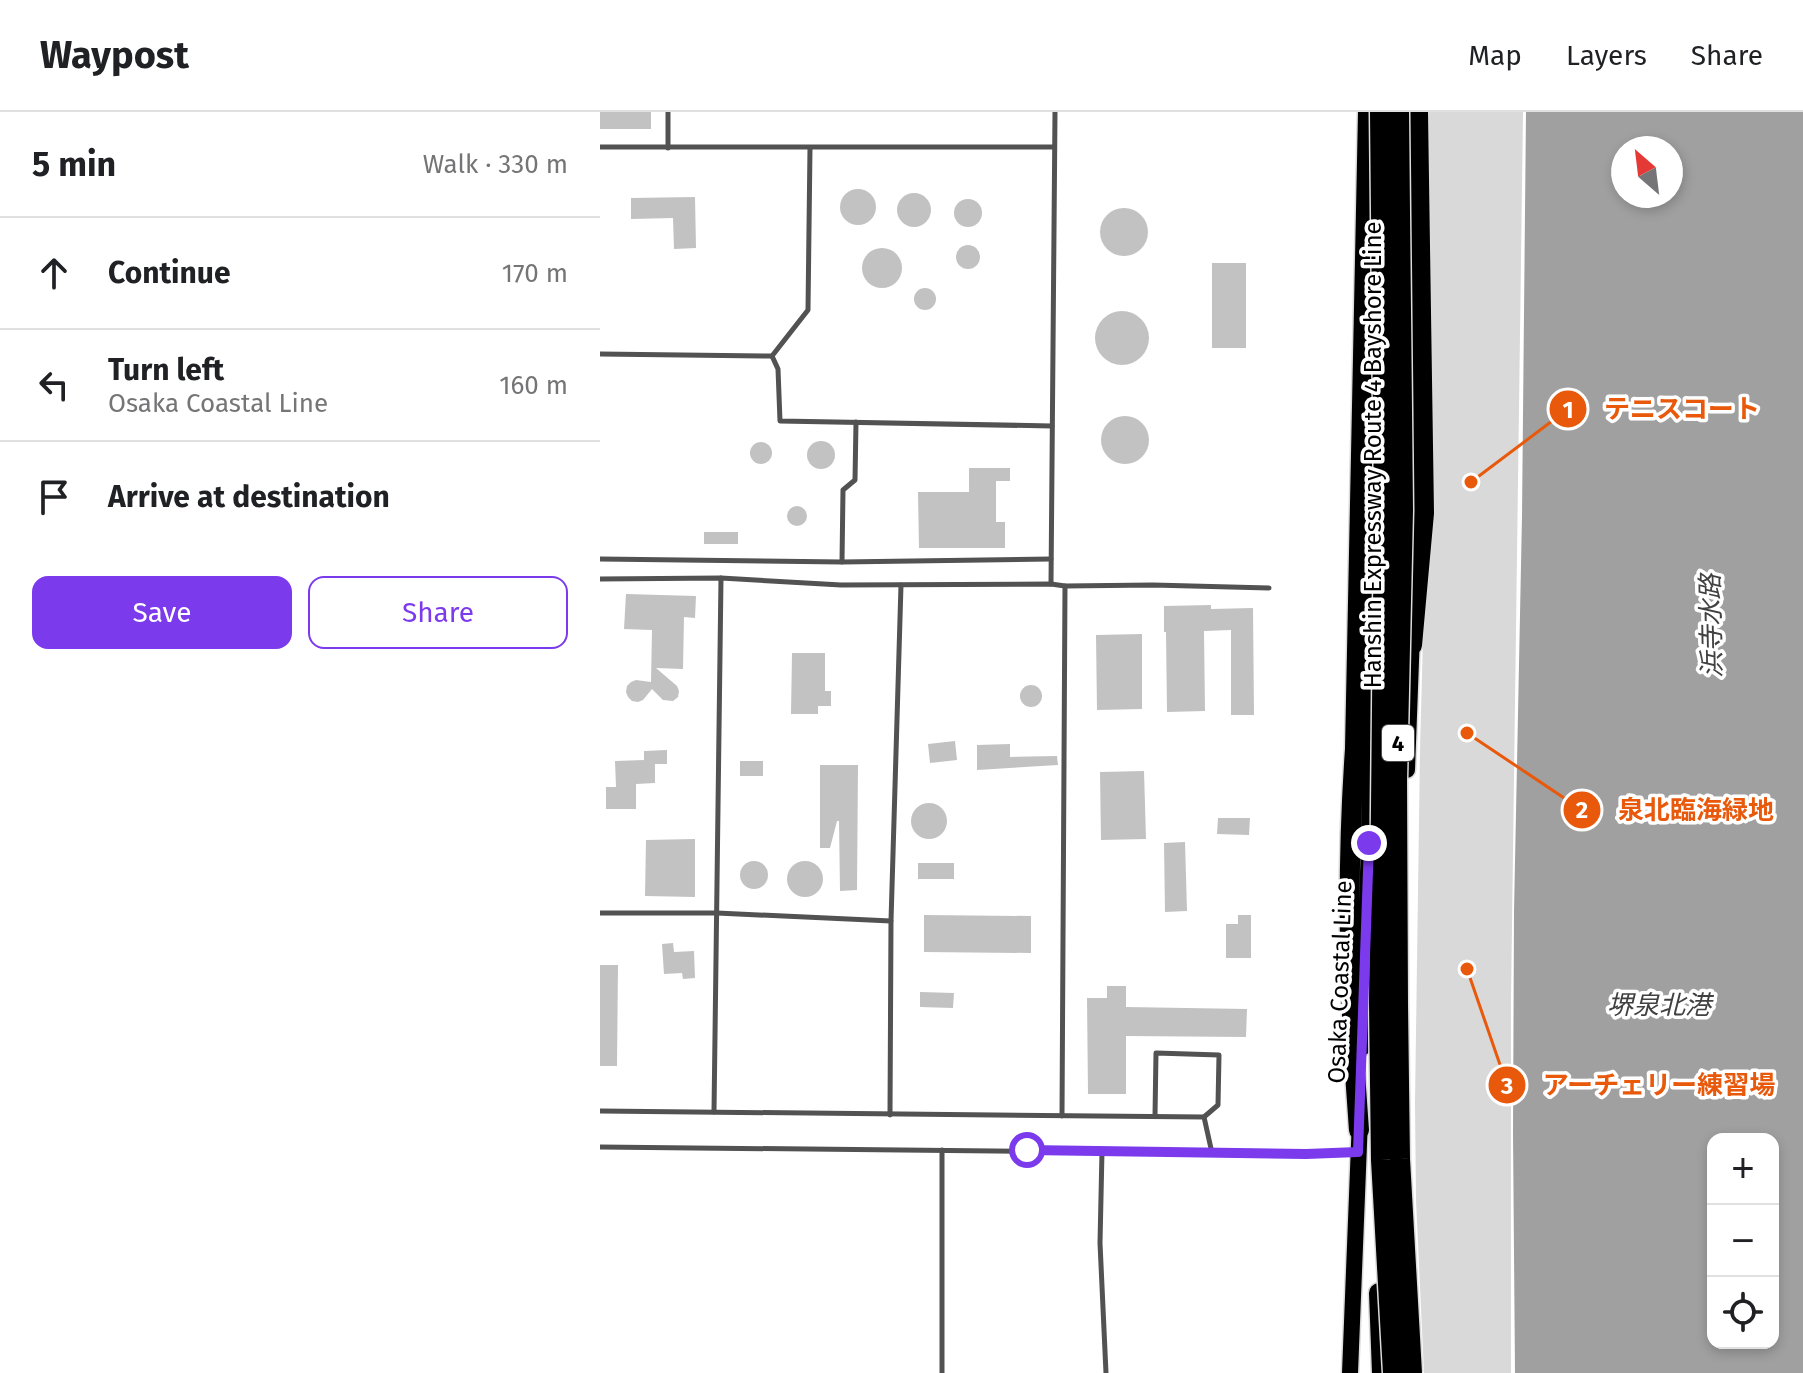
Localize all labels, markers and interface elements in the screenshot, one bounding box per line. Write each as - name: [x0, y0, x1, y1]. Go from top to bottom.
- text: Waypost: [40, 32, 189, 78]
- text: Map: [1468, 39, 1522, 72]
- text: Layers: [1566, 39, 1647, 72]
- text: Share: [1691, 39, 1763, 72]
- north arrow: [1611, 136, 1683, 208]
- text: 5 min: [32, 144, 116, 185]
- text: Walk · 330 m: [423, 149, 568, 180]
- street label: Hanshin Expressway Route 4 Bayshore Line: [1359, 221, 1387, 689]
- icon: ahead: [32, 251, 76, 295]
- text: Continue: [108, 255, 231, 291]
- text: 170 m: [502, 258, 568, 289]
- text: Turn left: [108, 352, 224, 388]
- icon: left: [32, 363, 76, 407]
- text: 160 m: [499, 370, 568, 401]
- callout: テニスコート: [1548, 384, 1776, 434]
- text: Osaka Coastal Line: [108, 388, 328, 419]
- text: テニスコート: [1604, 394, 1760, 425]
- text: 1: [1562, 396, 1574, 424]
- icon: arrive: [32, 475, 76, 519]
- text: Arrive at destination: [108, 479, 390, 515]
- water label: 浜寺水路: [1695, 572, 1728, 678]
- button: Save: [32, 576, 292, 649]
- button: Share: [308, 576, 568, 649]
- road number: 4: [1382, 725, 1414, 761]
- callout: 泉北臨海緑地: [1562, 785, 1790, 835]
- text: 泉北臨海緑地: [1618, 795, 1774, 826]
- text: 2: [1576, 796, 1588, 824]
- route end: [1351, 825, 1387, 861]
- street label: Osaka Coastal Line: [1322, 880, 1358, 1084]
- water label: 堺泉北港: [1607, 990, 1715, 1021]
- callout: アーチェリー練習場: [1487, 1060, 1791, 1110]
- text: アーチェリー練習場: [1543, 1070, 1775, 1101]
- text: 3: [1500, 1072, 1513, 1100]
- route start: [1009, 1132, 1045, 1168]
- map controls: [1707, 1133, 1779, 1349]
- button: +: [1707, 1133, 1779, 1205]
- button: −: [1707, 1205, 1779, 1277]
- button: locate: [1707, 1277, 1779, 1349]

